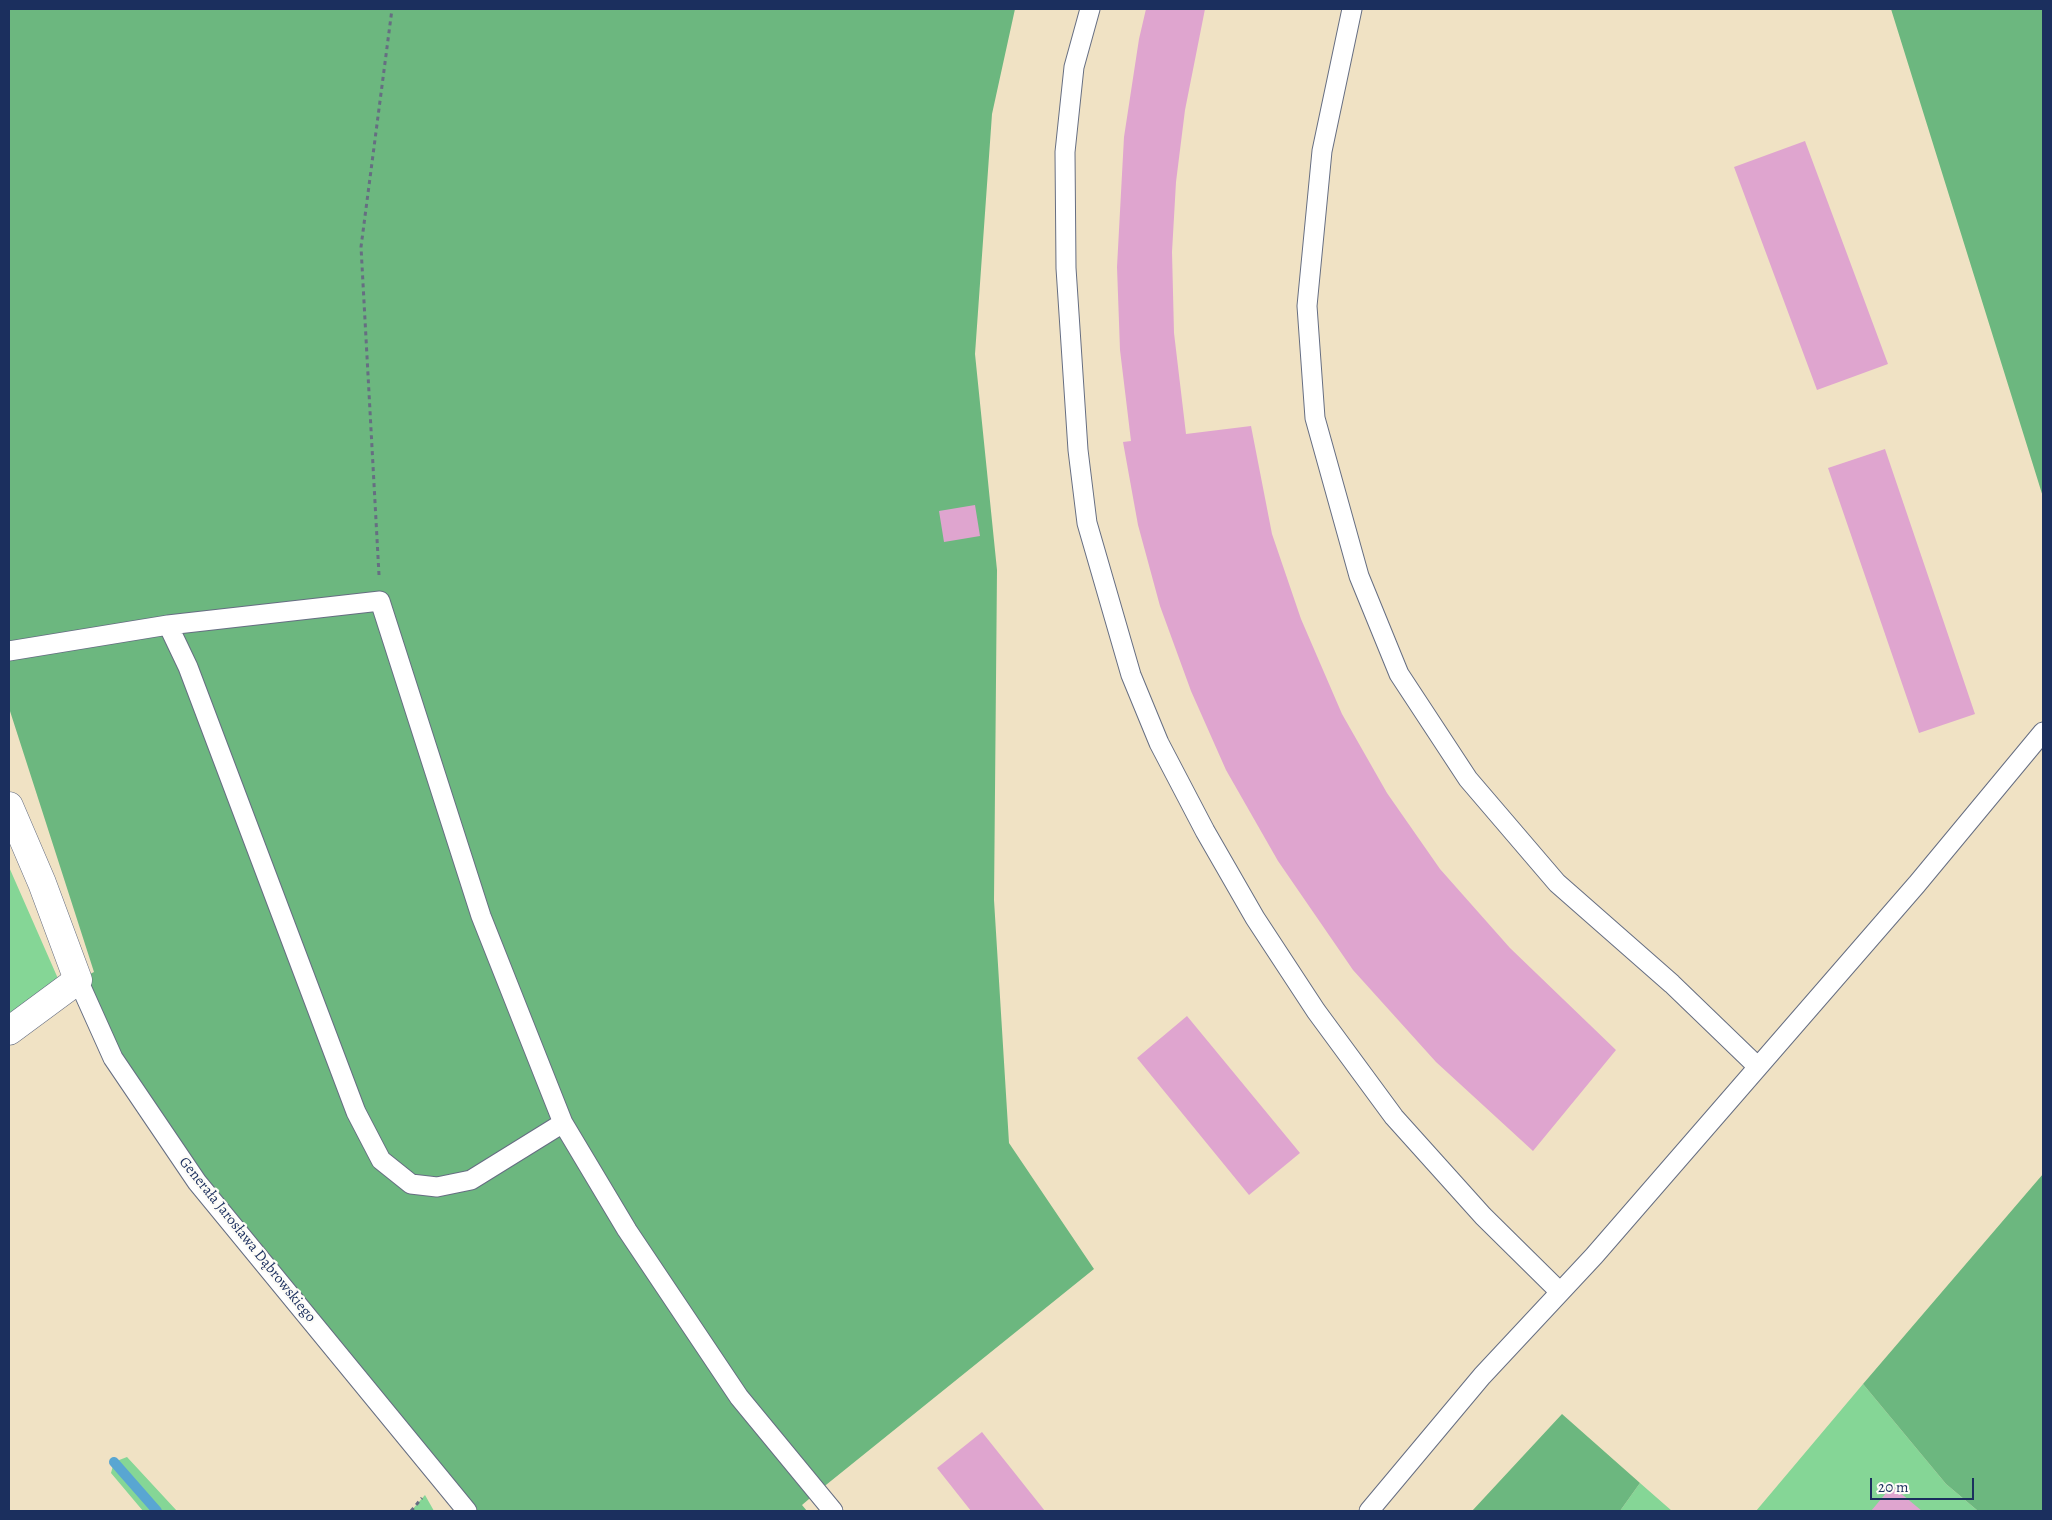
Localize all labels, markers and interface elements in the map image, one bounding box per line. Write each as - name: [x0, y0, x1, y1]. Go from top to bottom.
- street label: Generała Jarosława Dąbrowskiego: [175, 1154, 319, 1326]
- scale bar: [1872, 1468, 1976, 1500]
- text: 20 m: [1878, 1477, 1909, 1497]

